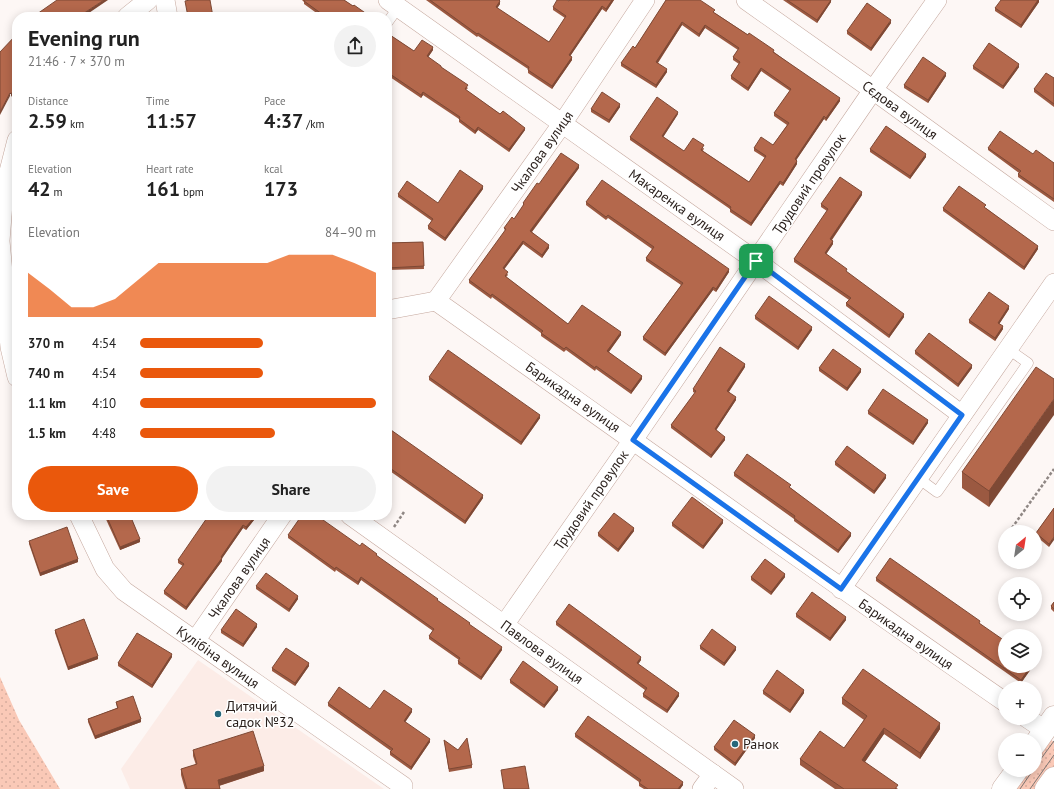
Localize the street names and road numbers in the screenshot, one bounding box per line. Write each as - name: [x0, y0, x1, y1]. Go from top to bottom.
- street label: Сєдова вулиця: [859, 77, 941, 143]
- street label: Чкалова вулиця: [507, 107, 577, 197]
- street label: Трудовий провулок: [768, 130, 850, 238]
- street label: Макаренка вулиця: [625, 165, 729, 245]
- street label: Барикадна вулиця: [522, 358, 624, 436]
- street label: Трудовий провулок: [550, 446, 632, 554]
- street label: Чкалова вулиця: [204, 533, 274, 623]
- street label: Барикадна вулиця: [855, 595, 957, 673]
- street label: Павлова вулиця: [497, 616, 587, 688]
- street label: Кулібіна вулиця: [173, 622, 263, 692]

